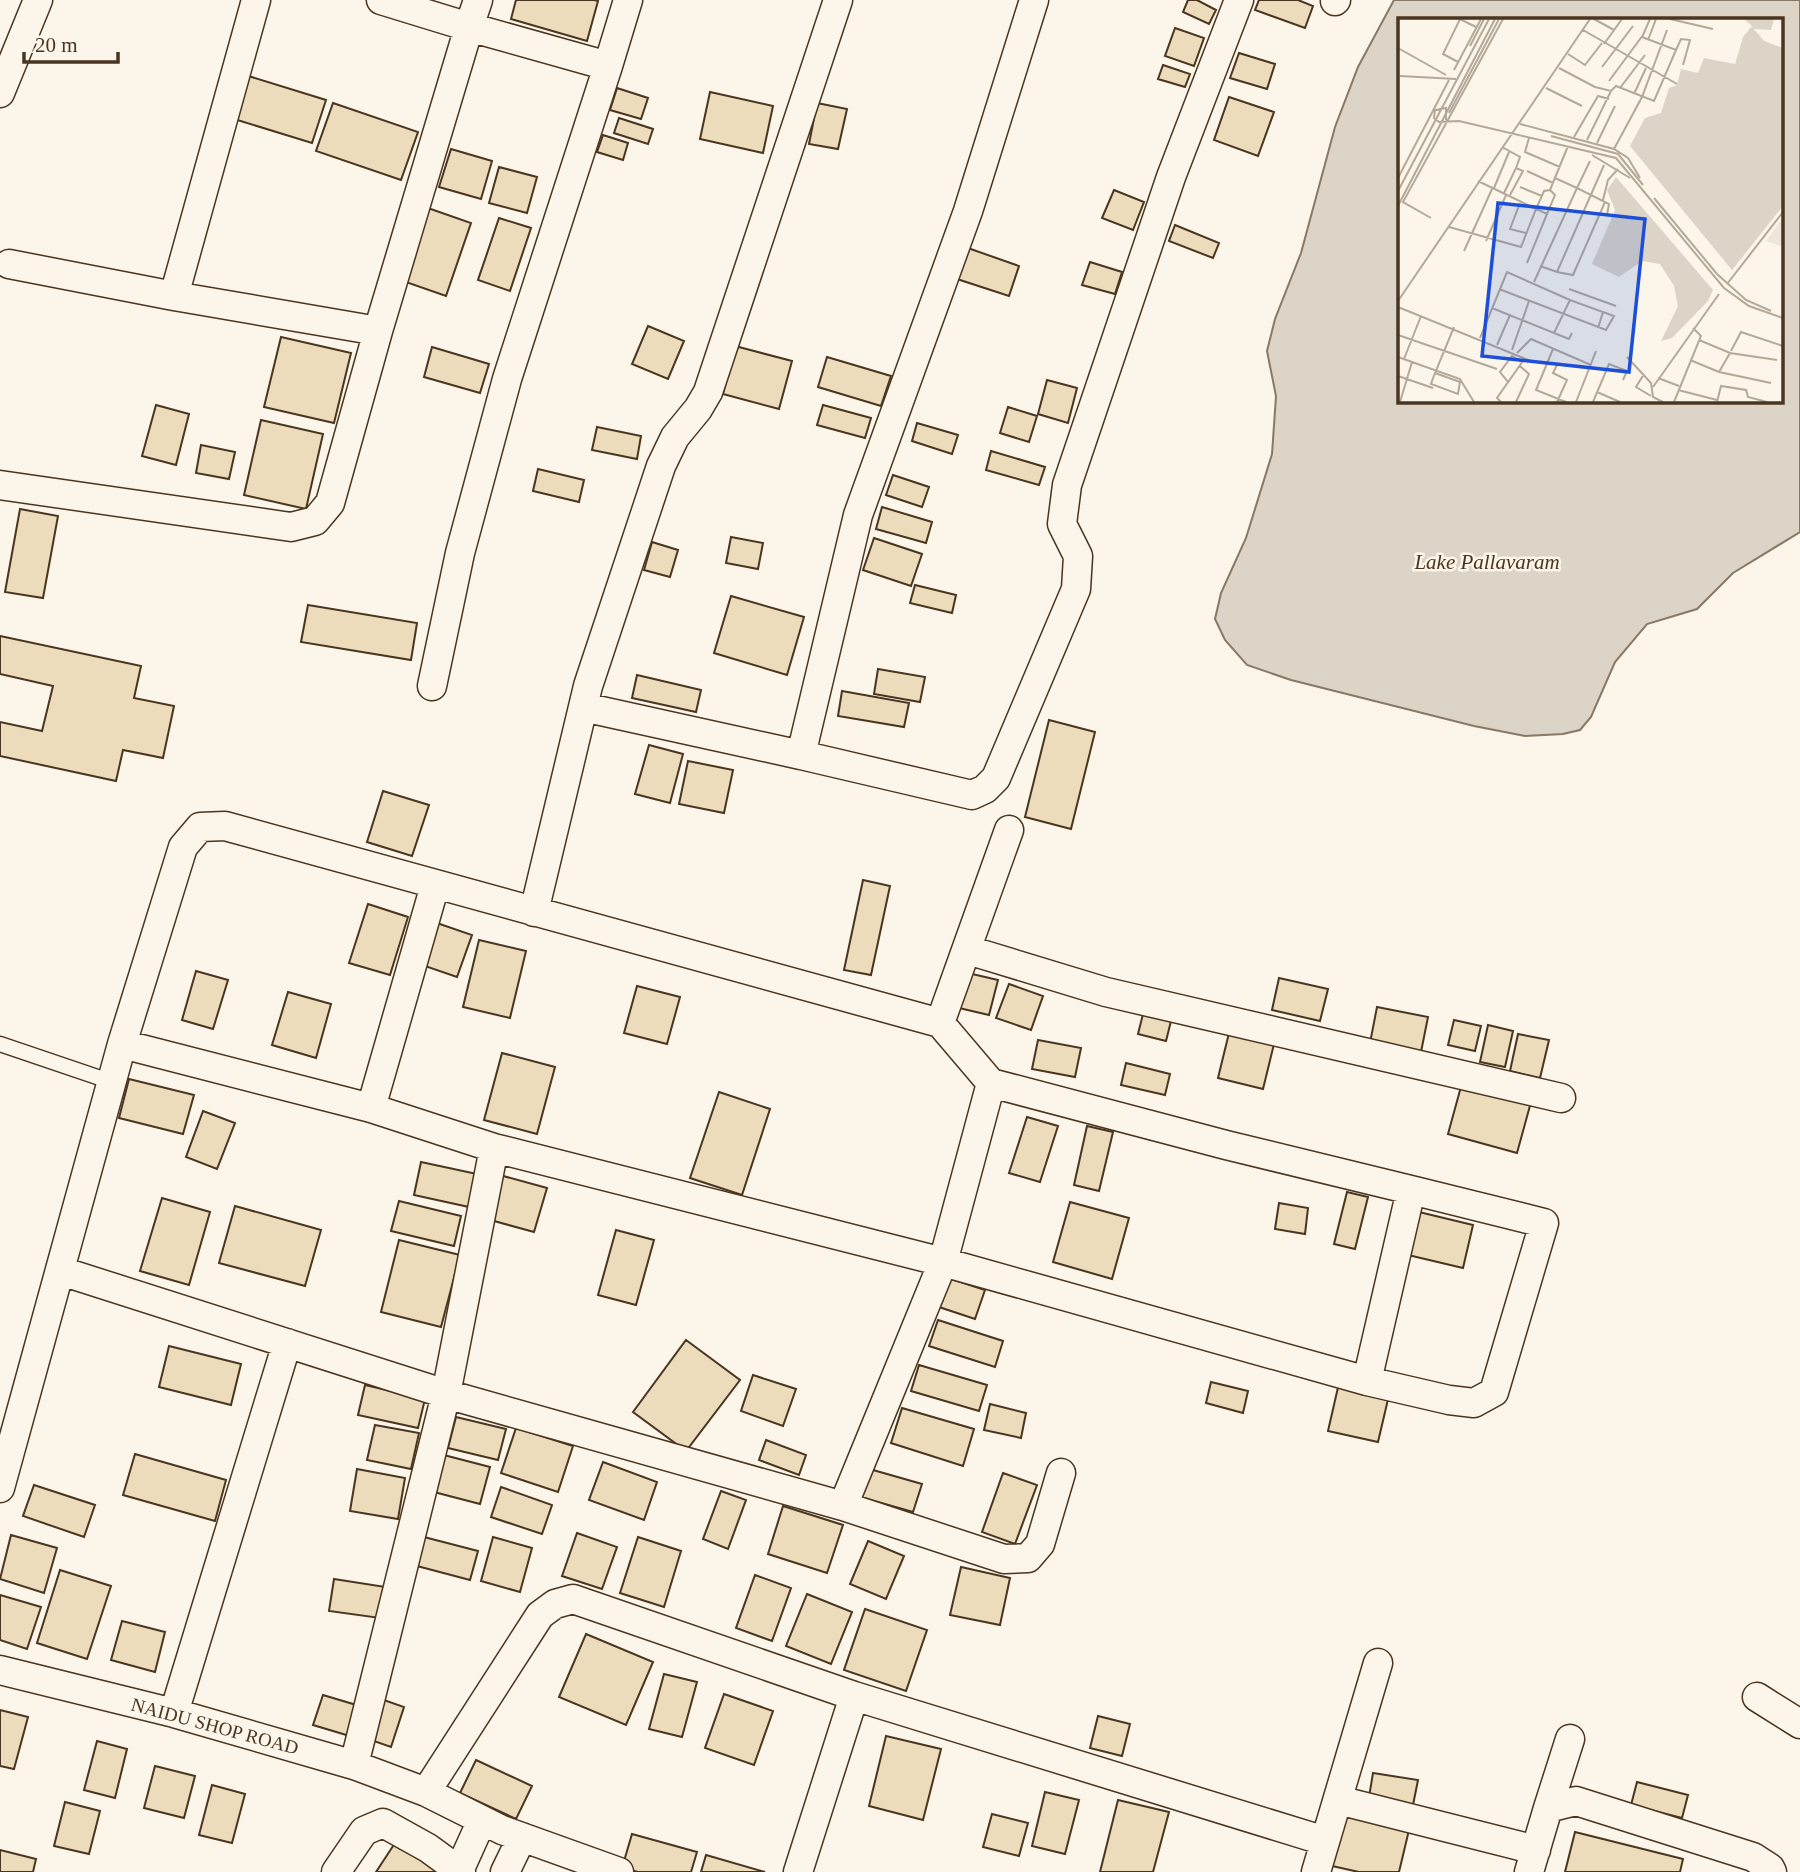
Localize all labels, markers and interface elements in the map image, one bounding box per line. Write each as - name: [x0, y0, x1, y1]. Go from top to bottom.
- inset map: [1398, 18, 1783, 402]
- scale bar: [24, 21, 119, 65]
- text: 20 m: [35, 33, 78, 57]
- water label: Lake Pallavaram: [1413, 550, 1560, 574]
- street label: NAIDU SHOP ROAD: [129, 1694, 301, 1758]

